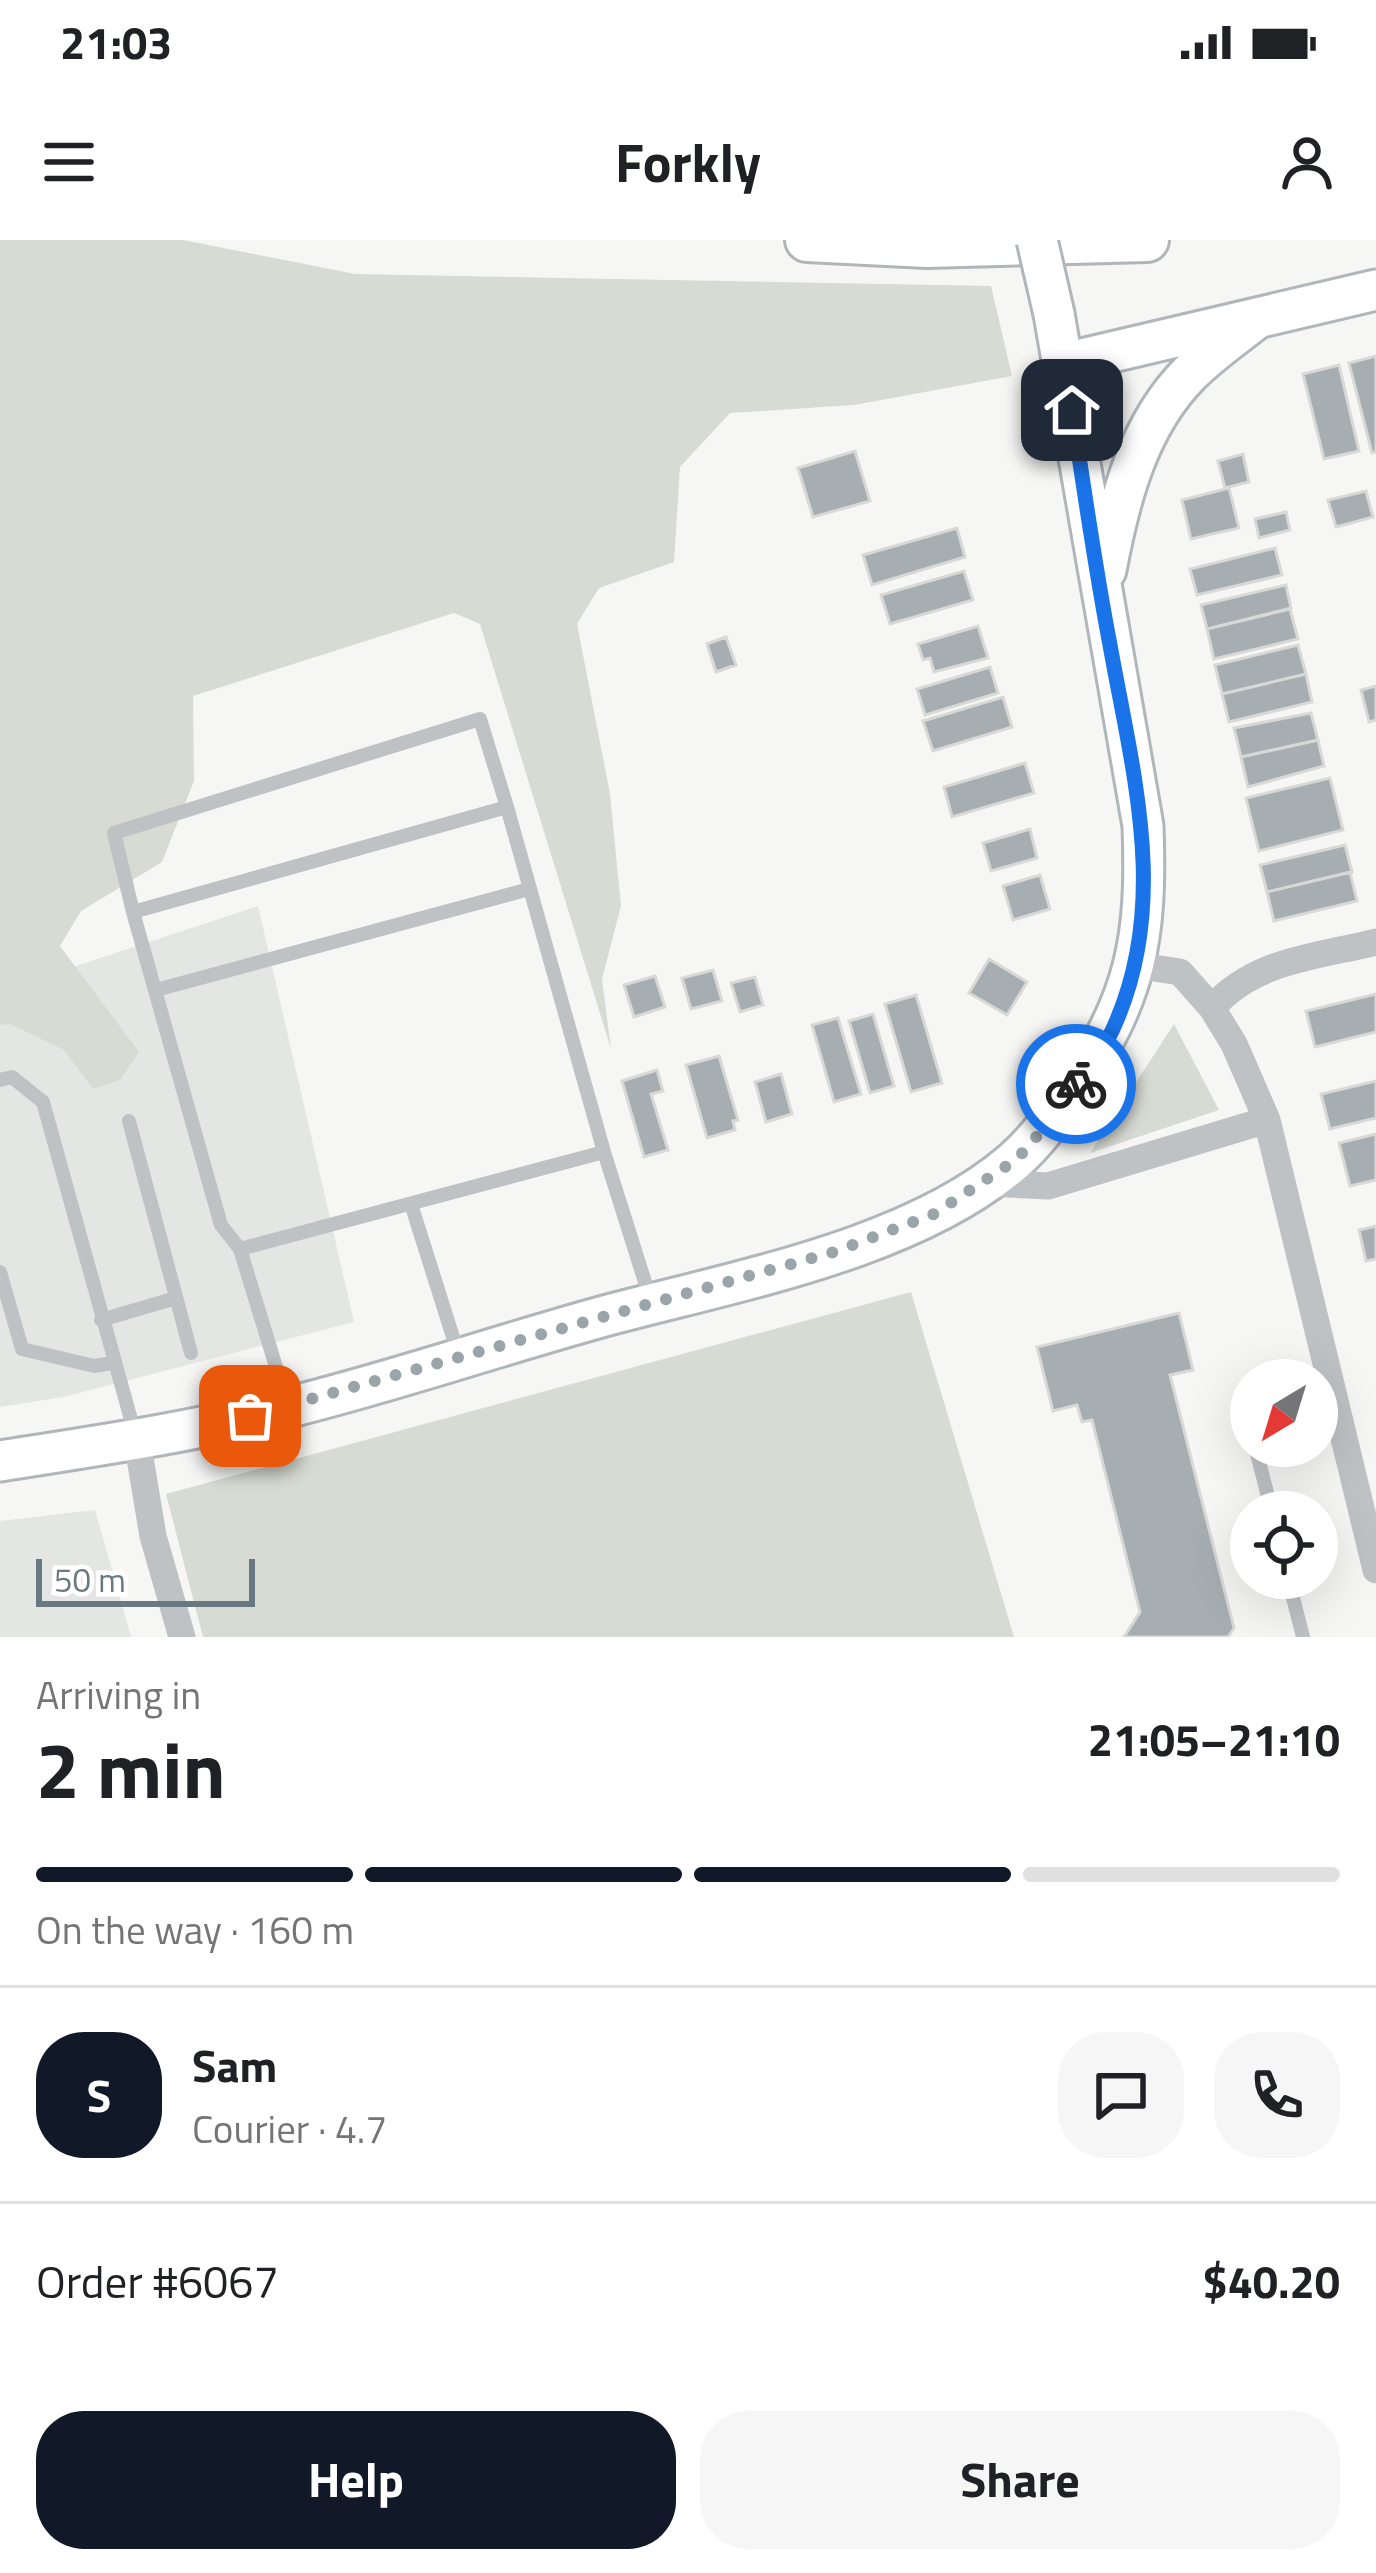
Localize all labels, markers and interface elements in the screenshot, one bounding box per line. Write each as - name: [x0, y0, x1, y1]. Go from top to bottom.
- text: 21:03: [60, 8, 172, 76]
- text: Forkly: [615, 121, 761, 203]
- icon: menu: [36, 129, 102, 195]
- icon: person: [1274, 129, 1340, 195]
- pin: [1021, 359, 1123, 461]
- icon: home: [1039, 377, 1105, 443]
- courier: [1016, 1024, 1136, 1144]
- icon: bike: [1043, 1051, 1109, 1117]
- north arrow: [1230, 1359, 1338, 1467]
- map controls: [1230, 1359, 1338, 1599]
- pin: [199, 1365, 301, 1467]
- icon: bag: [217, 1383, 283, 1449]
- button: locate: [1230, 1491, 1338, 1599]
- scale bar: [36, 1553, 255, 1606]
- text: 50 m: [54, 1555, 126, 1605]
- text: Arriving in: [36, 1665, 201, 1724]
- text: 21:05–21:10: [1088, 1705, 1340, 1773]
- text: 2 min: [36, 1710, 226, 1828]
- text: On the way · 160 m: [36, 1900, 354, 1959]
- text: Sam: [192, 2031, 277, 2099]
- button: chat: [1058, 2032, 1184, 2158]
- button: phone: [1214, 2032, 1340, 2158]
- text: S: [87, 2061, 111, 2129]
- text: Courier · 4.7: [192, 2099, 387, 2158]
- text: Order #6067: [36, 2247, 279, 2315]
- text: $40.20: [1202, 2247, 1340, 2315]
- button: Help: [36, 2411, 676, 2549]
- button: Share: [700, 2411, 1340, 2549]

